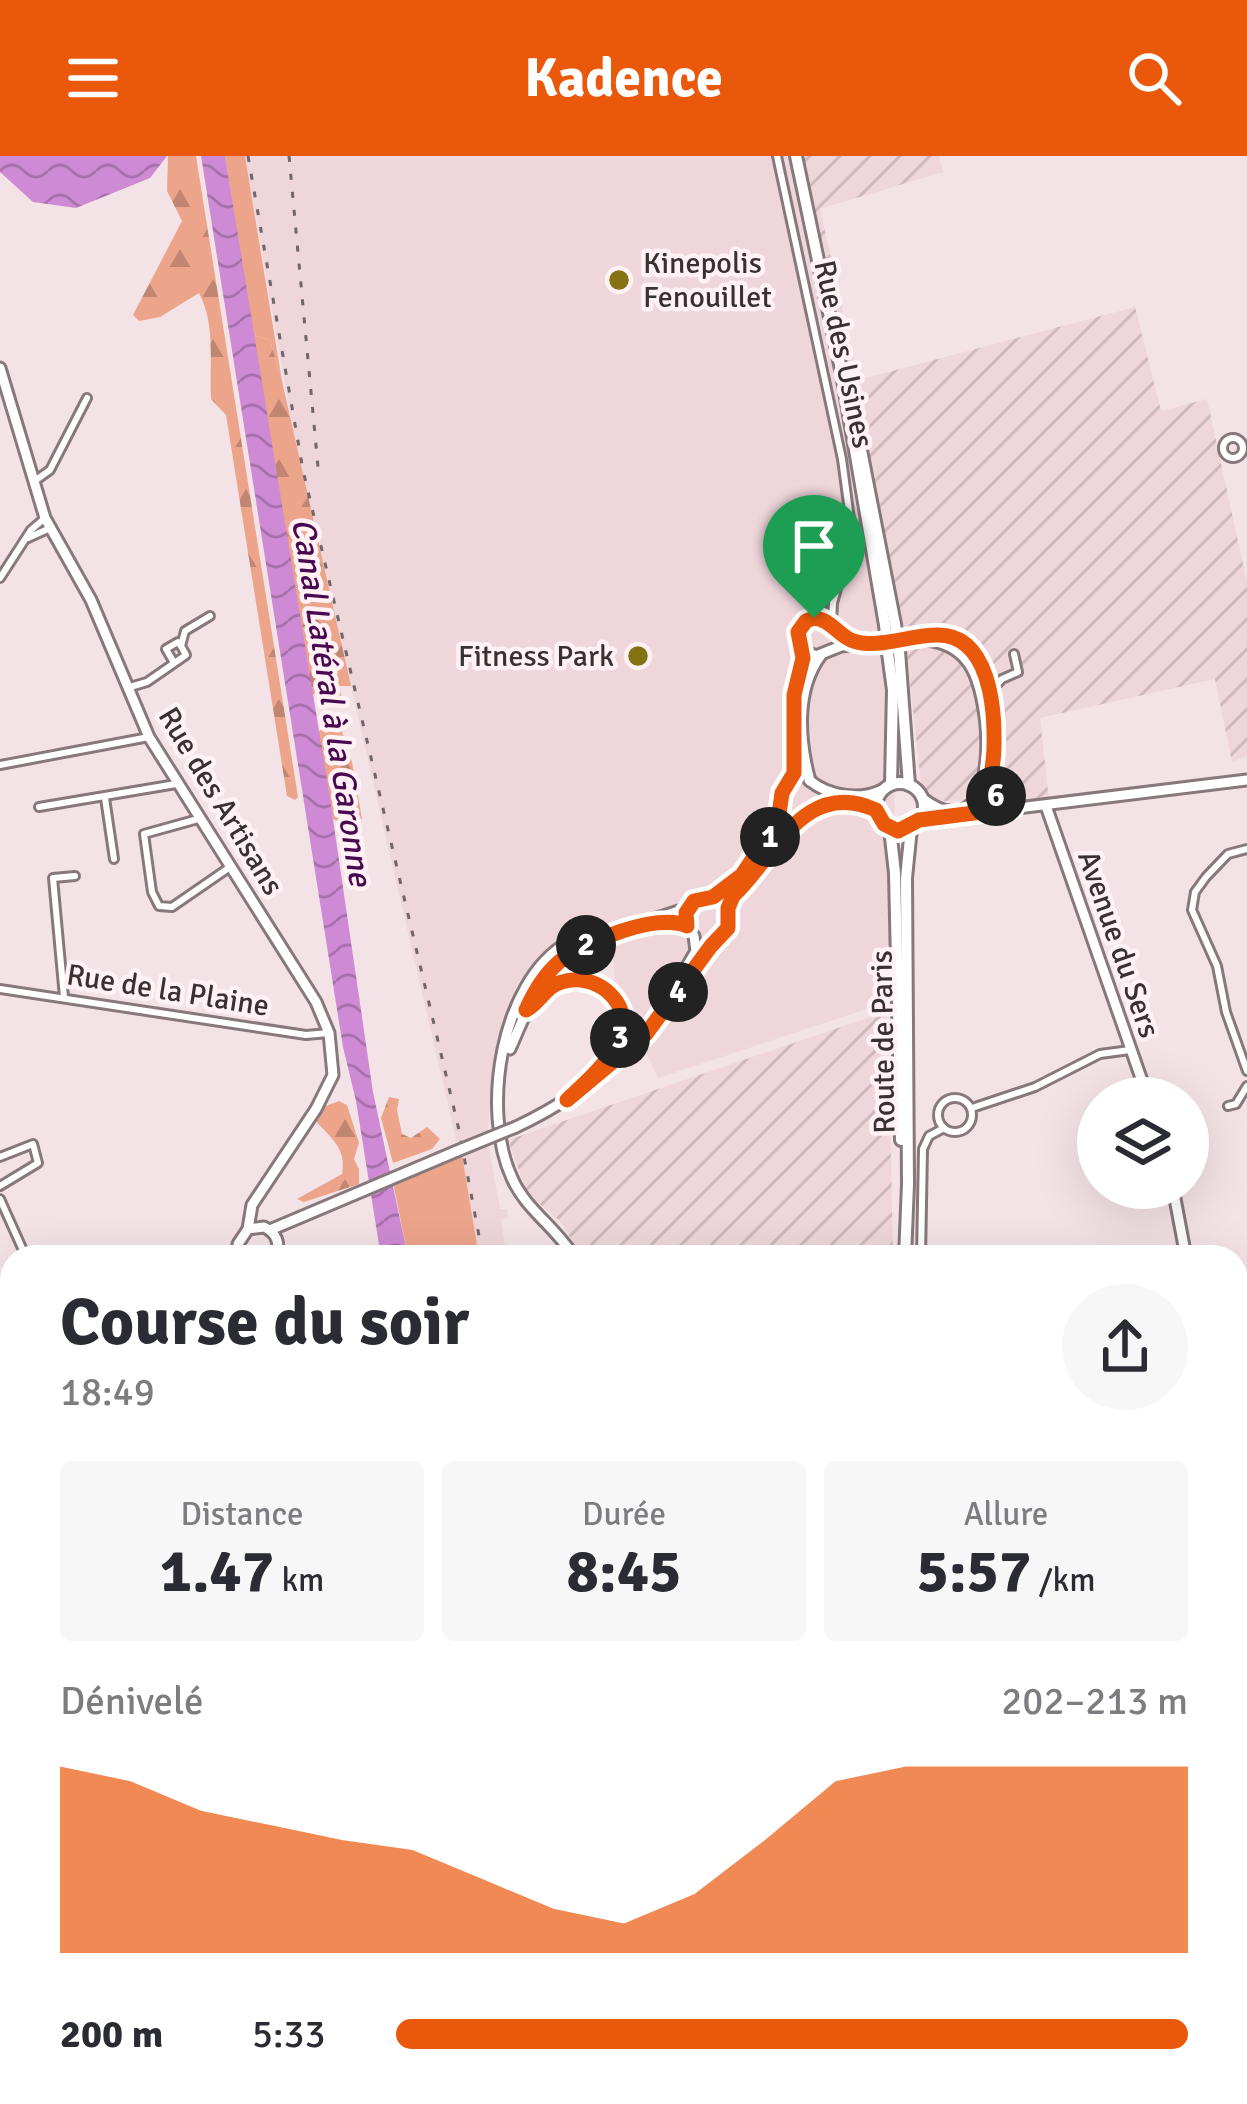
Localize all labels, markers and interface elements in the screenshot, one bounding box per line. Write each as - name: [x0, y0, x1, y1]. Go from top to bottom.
- icon: menu: [60, 45, 126, 111]
- text: Kadence: [524, 45, 723, 112]
- icon: search: [1121, 45, 1187, 111]
- place label: Kinepolis Fenouillet: [643, 245, 772, 316]
- street label: Rue des Usines: [806, 257, 881, 451]
- marker: Kinepolis Fenouillet: [606, 267, 632, 293]
- pin: [763, 495, 865, 618]
- icon: arrive: [781, 513, 847, 579]
- water label: Canal Latéral à la Garonne: [282, 516, 381, 890]
- place label: Fitness Park: [458, 638, 614, 675]
- marker: Fitness Park: [625, 643, 651, 669]
- street label: Rue des Artisans: [150, 701, 291, 902]
- pin: 6: [966, 766, 1026, 826]
- text: 6: [987, 775, 1005, 816]
- pin: 1: [740, 807, 800, 867]
- text: 1: [761, 816, 779, 857]
- street label: Avenue du Sers: [1069, 846, 1168, 1042]
- pin: 2: [556, 915, 616, 975]
- text: 2: [577, 924, 595, 965]
- street label: Route de Paris: [863, 950, 904, 1134]
- street label: Rue de la Plaine: [64, 956, 272, 1025]
- pin: 4: [648, 962, 708, 1022]
- text: 4: [669, 971, 687, 1012]
- pin: 3: [590, 1008, 650, 1068]
- text: 3: [611, 1017, 629, 1058]
- map controls: [1077, 1077, 1209, 1209]
- button: layers: [1077, 1077, 1209, 1209]
- text: Course du soir: [60, 1282, 469, 1363]
- button: share: [1062, 1284, 1188, 1410]
- text: 18:49: [60, 1368, 155, 1416]
- text: Distance: [181, 1494, 303, 1535]
- text: Durée: [582, 1494, 666, 1535]
- text: Allure: [964, 1494, 1048, 1535]
- text: 1.47: [160, 1535, 274, 1609]
- text: 8:45: [567, 1535, 681, 1609]
- text: 5:57: [917, 1535, 1031, 1609]
- text: km: [274, 1560, 324, 1601]
- text: /km: [1031, 1560, 1095, 1601]
- text: Dénivelé: [60, 1677, 204, 1725]
- text: 202–213 m: [1001, 1677, 1188, 1725]
- text: 200 m: [60, 2010, 163, 2058]
- text: 5:33: [252, 2010, 326, 2058]

